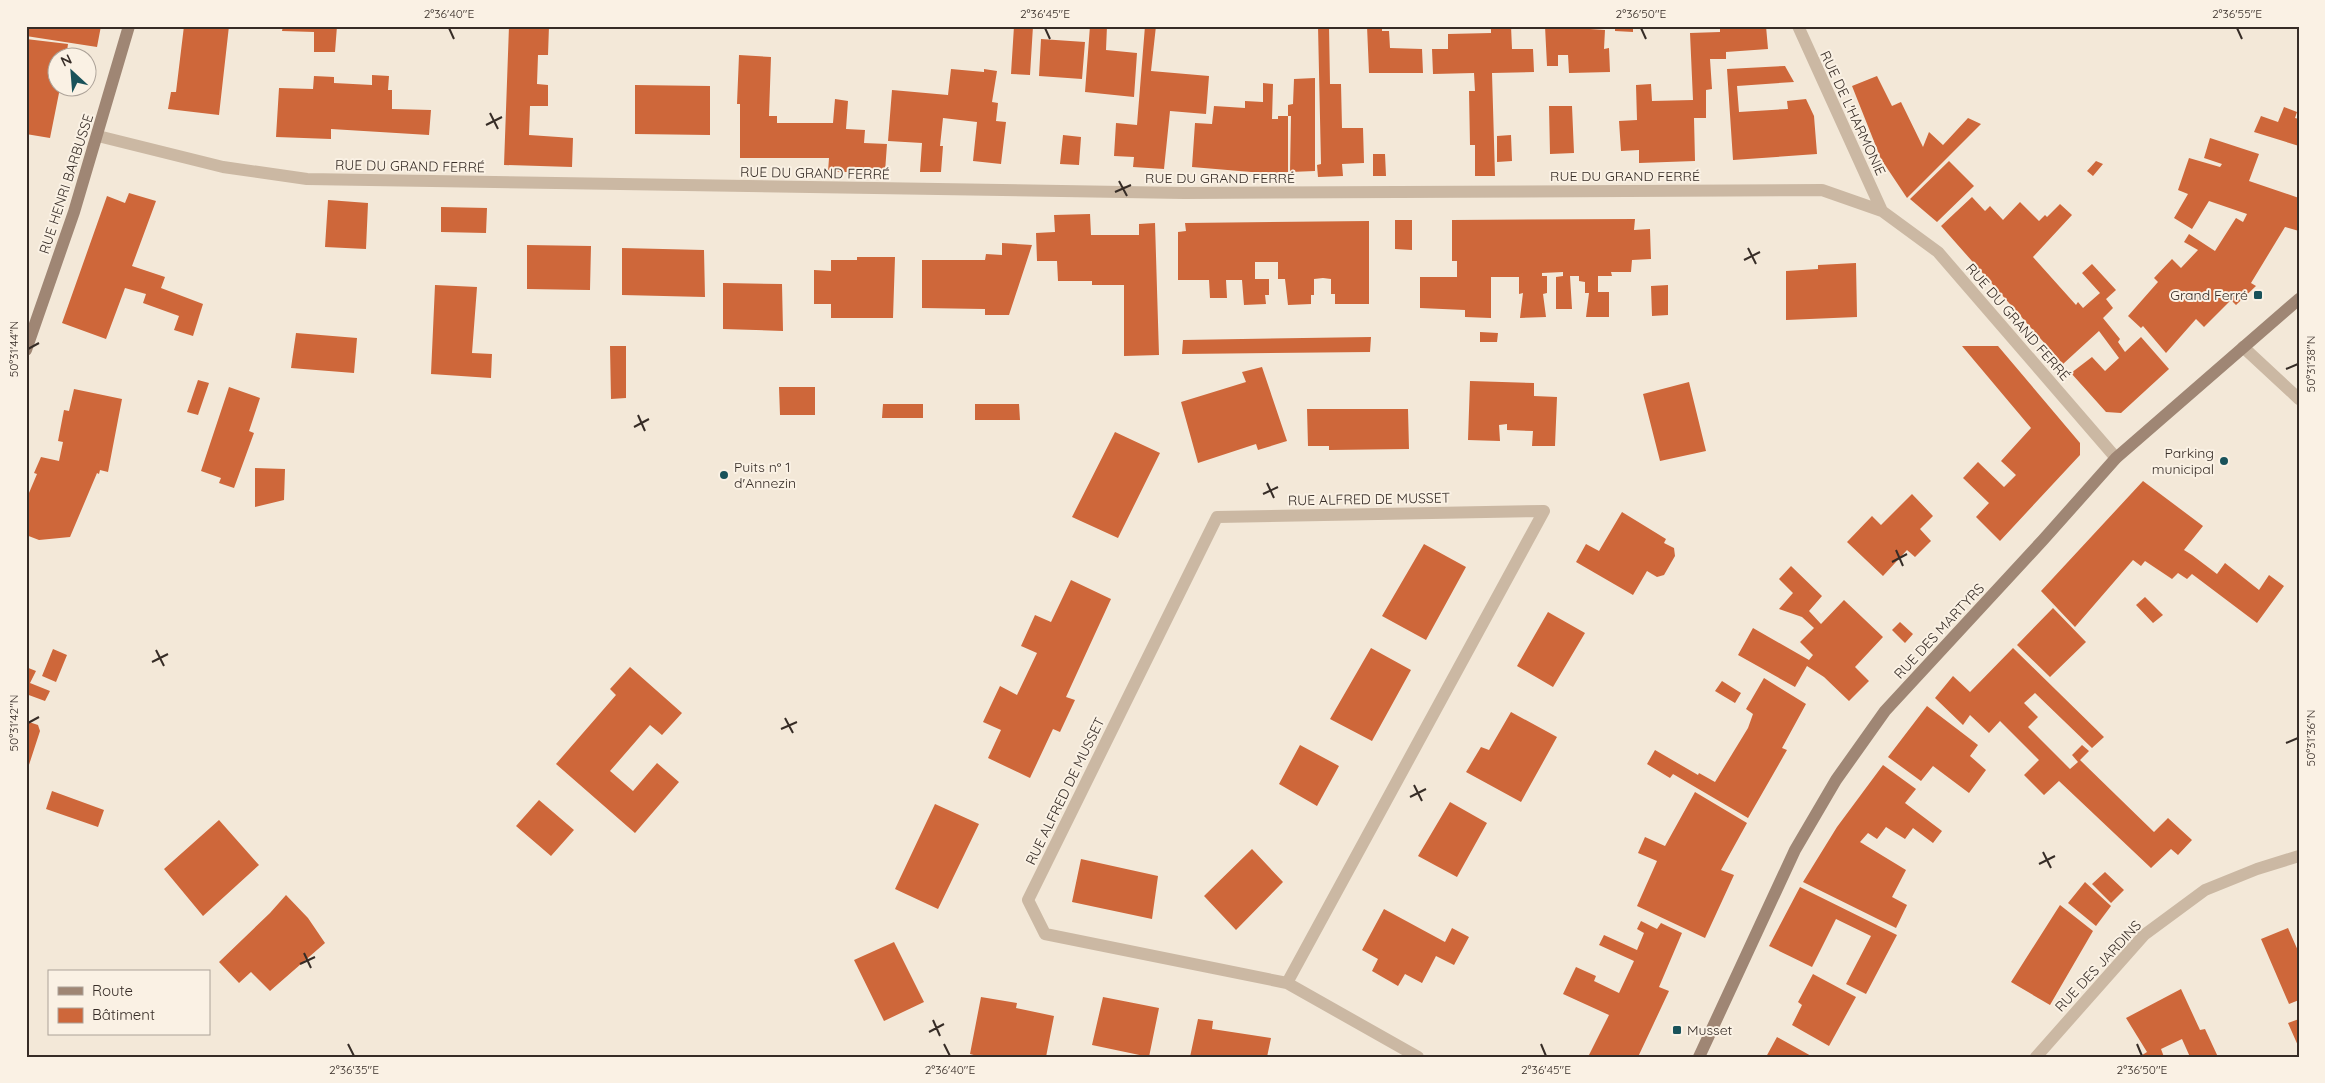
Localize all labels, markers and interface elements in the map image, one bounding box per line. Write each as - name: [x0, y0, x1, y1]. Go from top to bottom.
- text: 2°36'40"E: [424, 6, 474, 21]
- text: 2°36'45"E: [1020, 6, 1070, 21]
- text: 2°36'50"E: [1616, 6, 1667, 21]
- text: 2°36'55"E: [2212, 6, 2262, 21]
- north arrow: [48, 48, 98, 98]
- street label: RUE DE L'HARMONIE: [1816, 48, 1890, 178]
- text: N: [58, 50, 75, 71]
- street label: RUE HENRI BARBUSSE: [35, 112, 97, 256]
- street label: RUE DU GRAND FERRÉ: [335, 156, 485, 176]
- street label: RUE DU GRAND FERRÉ: [740, 163, 890, 183]
- street label: RUE DU GRAND FERRÉ: [1550, 167, 1700, 185]
- street label: RUE DU GRAND FERRÉ: [1145, 169, 1295, 187]
- street label: RUE DU GRAND FERRÉ: [1962, 260, 2074, 384]
- place label: Grand Ferré: [2170, 286, 2248, 304]
- marker: Grand Ferré: [2252, 289, 2264, 301]
- text: 50°31'44"N: [6, 321, 21, 377]
- text: 50°31'38"N: [2303, 336, 2318, 392]
- place label: Parking municipal: [2152, 444, 2214, 478]
- marker: Parking municipal: [2218, 455, 2230, 467]
- place label: Puits n° 1 d'Annezin: [734, 458, 796, 492]
- marker: Puits n° 1 d'Annezin: [718, 469, 730, 481]
- street label: RUE ALFRED DE MUSSET: [1288, 489, 1450, 509]
- street label: RUE DES MARTYRS: [1890, 579, 1988, 683]
- text: 50°31'42"N: [6, 694, 21, 752]
- text: 50°31'36"N: [2303, 710, 2318, 766]
- street label: RUE ALFRED DE MUSSET: [1021, 714, 1109, 868]
- street label: RUE DES JARDINS: [2051, 916, 2145, 1016]
- legend: [48, 970, 210, 1036]
- text: Route: [92, 981, 133, 1000]
- text: Bâtiment: [92, 1005, 155, 1024]
- place label: Musset: [1687, 1021, 1733, 1039]
- marker: Musset: [1671, 1024, 1683, 1036]
- text: 2°36'35"E: [329, 1062, 379, 1077]
- text: 2°36'40"E: [925, 1062, 975, 1077]
- text: 2°36'45"E: [1521, 1062, 1571, 1077]
- text: 2°36'50"E: [2117, 1062, 2168, 1077]

